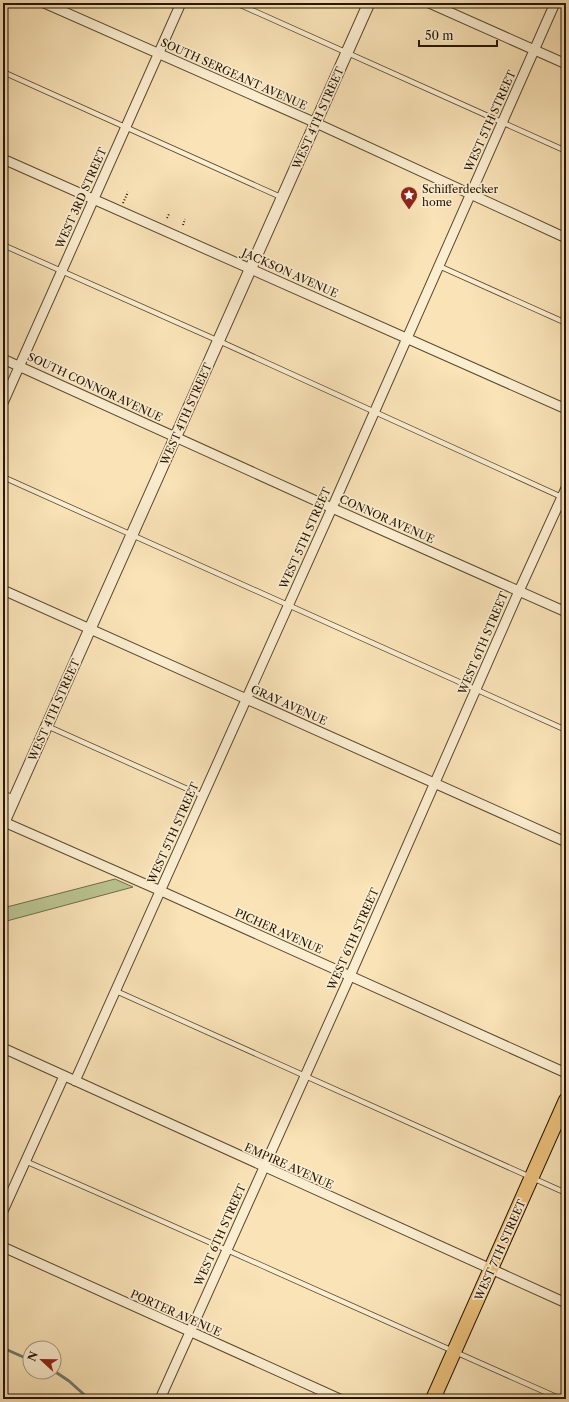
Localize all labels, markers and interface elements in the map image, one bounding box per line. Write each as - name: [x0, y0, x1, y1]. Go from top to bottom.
- scale bar: [419, 22, 497, 48]
- text: 50 m: [425, 28, 454, 43]
- street label: SOUTH SERGEANT AVENUE: [159, 35, 310, 113]
- street label: WEST 4TH STREET: [289, 64, 347, 172]
- street label: WEST 5TH STREET: [461, 67, 519, 175]
- street label: WEST 3RD STREET: [52, 145, 110, 252]
- place label: Schifferdecker home: [422, 182, 498, 209]
- place icon: Schifferdecker home: [399, 185, 419, 210]
- street label: JACKSON AVENUE: [238, 245, 341, 301]
- street label: SOUTH CONNOR AVENUE: [25, 350, 165, 425]
- street label: WEST 4TH STREET: [157, 360, 215, 468]
- street label: WEST 5TH STREET: [276, 484, 334, 592]
- street label: CONNOR AVENUE: [337, 492, 437, 546]
- street label: WEST 6TH STREET: [455, 589, 511, 697]
- street label: WEST 4TH STREET: [25, 656, 83, 764]
- street label: GRAY AVENUE: [249, 682, 330, 728]
- street label: WEST 5TH STREET: [144, 779, 202, 887]
- street label: WEST 6TH STREET: [324, 885, 382, 993]
- street label: PICHER AVENUE: [233, 905, 325, 957]
- street label: EMPIRE AVENUE: [242, 1140, 336, 1192]
- street label: WEST 6TH STREET: [191, 1181, 249, 1289]
- street label: WEST 7TH STREET: [471, 1196, 529, 1304]
- street label: PORTER AVENUE: [128, 1287, 224, 1339]
- north arrow: [22, 1340, 62, 1380]
- text: N: [24, 1349, 41, 1363]

